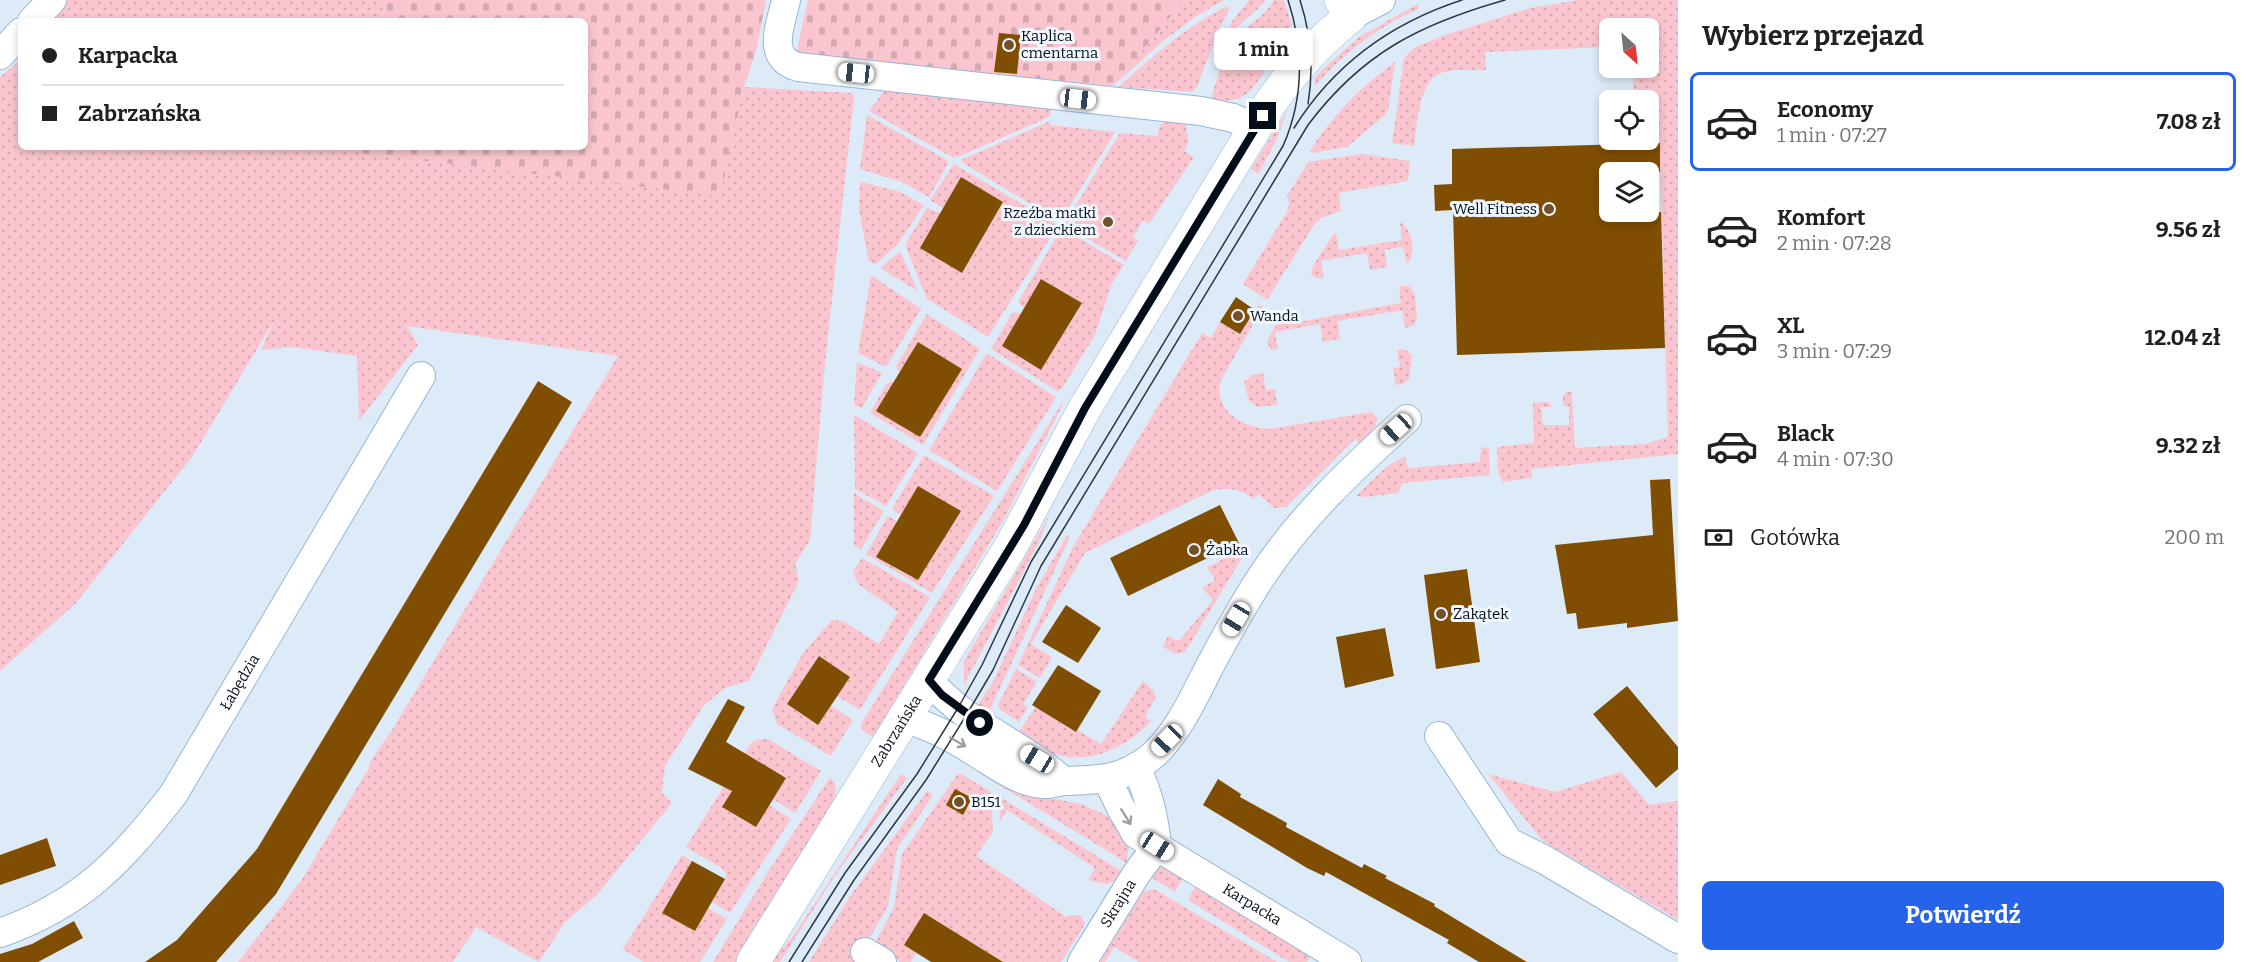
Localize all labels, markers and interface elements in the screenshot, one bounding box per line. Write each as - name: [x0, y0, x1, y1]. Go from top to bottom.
- north arrow: [1599, 18, 1659, 78]
- map controls: [1599, 18, 1659, 222]
- text: Wybierz przejazd: [1702, 20, 1924, 52]
- place label: Kaplica cmentarna: [1021, 27, 1098, 62]
- callout: 1 min: [1214, 29, 1312, 71]
- text: 1 min: [1238, 37, 1289, 61]
- marker: Kaplica cmentarna: [1002, 38, 1016, 52]
- text: Karpacka: [78, 42, 178, 69]
- car: [837, 62, 875, 84]
- car: [1059, 88, 1097, 110]
- button: locate: [1599, 90, 1659, 150]
- icon: car: [1705, 95, 1759, 149]
- text: Economy: [1777, 96, 1873, 123]
- text: Zabrzańska: [78, 100, 201, 127]
- route end: [1249, 102, 1276, 129]
- text: 7.08 zł: [2157, 108, 2221, 135]
- text: 1 min · 07:27: [1777, 123, 1887, 147]
- button: layers: [1599, 162, 1659, 222]
- place label: Well Fitness: [1453, 200, 1537, 218]
- marker: Well Fitness: [1542, 202, 1556, 216]
- icon: car: [1705, 203, 1759, 257]
- place label: Rzeźba matki z dzieckiem: [1003, 204, 1097, 239]
- text: Komfort: [1777, 204, 1866, 231]
- marker: Rzeźba matki z dzieckiem: [1101, 215, 1115, 229]
- text: 9.56 zł: [2156, 216, 2221, 243]
- text: 2 min · 07:28: [1777, 231, 1892, 255]
- place label: Wanda: [1250, 307, 1299, 325]
- marker: Wanda: [1231, 309, 1245, 323]
- icon: car: [1705, 311, 1759, 365]
- text: XL: [1777, 312, 1804, 339]
- text: 12.04 zł: [2144, 324, 2221, 351]
- text: 3 min · 07:29: [1777, 339, 1892, 363]
- car: [1377, 410, 1415, 448]
- icon: car: [1705, 419, 1759, 473]
- text: Black: [1777, 420, 1834, 447]
- text: 9.32 zł: [2156, 432, 2221, 459]
- text: 4 min · 07:30: [1777, 447, 1894, 471]
- icon: cash: [1702, 521, 1735, 554]
- text: Gotówka: [1750, 524, 1840, 551]
- text: 200 m: [2164, 525, 2224, 549]
- place label: Żabka: [1206, 541, 1248, 559]
- marker: Żabka: [1187, 543, 1201, 557]
- car: [1219, 599, 1253, 639]
- place label: Zakątek: [1453, 605, 1509, 623]
- marker: Zakątek: [1434, 607, 1448, 621]
- street label: Łabędzia: [216, 651, 263, 714]
- street label: Zabrzańska: [867, 692, 926, 770]
- route start: [966, 709, 993, 736]
- car: [1148, 721, 1186, 759]
- one-way arrow: [949, 736, 966, 748]
- car: [1017, 742, 1057, 776]
- place label: B151: [971, 793, 1001, 811]
- marker: B151: [952, 795, 966, 809]
- one-way arrow: [1120, 809, 1133, 826]
- car: [1137, 829, 1177, 863]
- street label: Skrajna: [1097, 876, 1140, 931]
- street label: Karpacka: [1219, 880, 1285, 929]
- button: Potwierdź: [1702, 881, 2224, 950]

